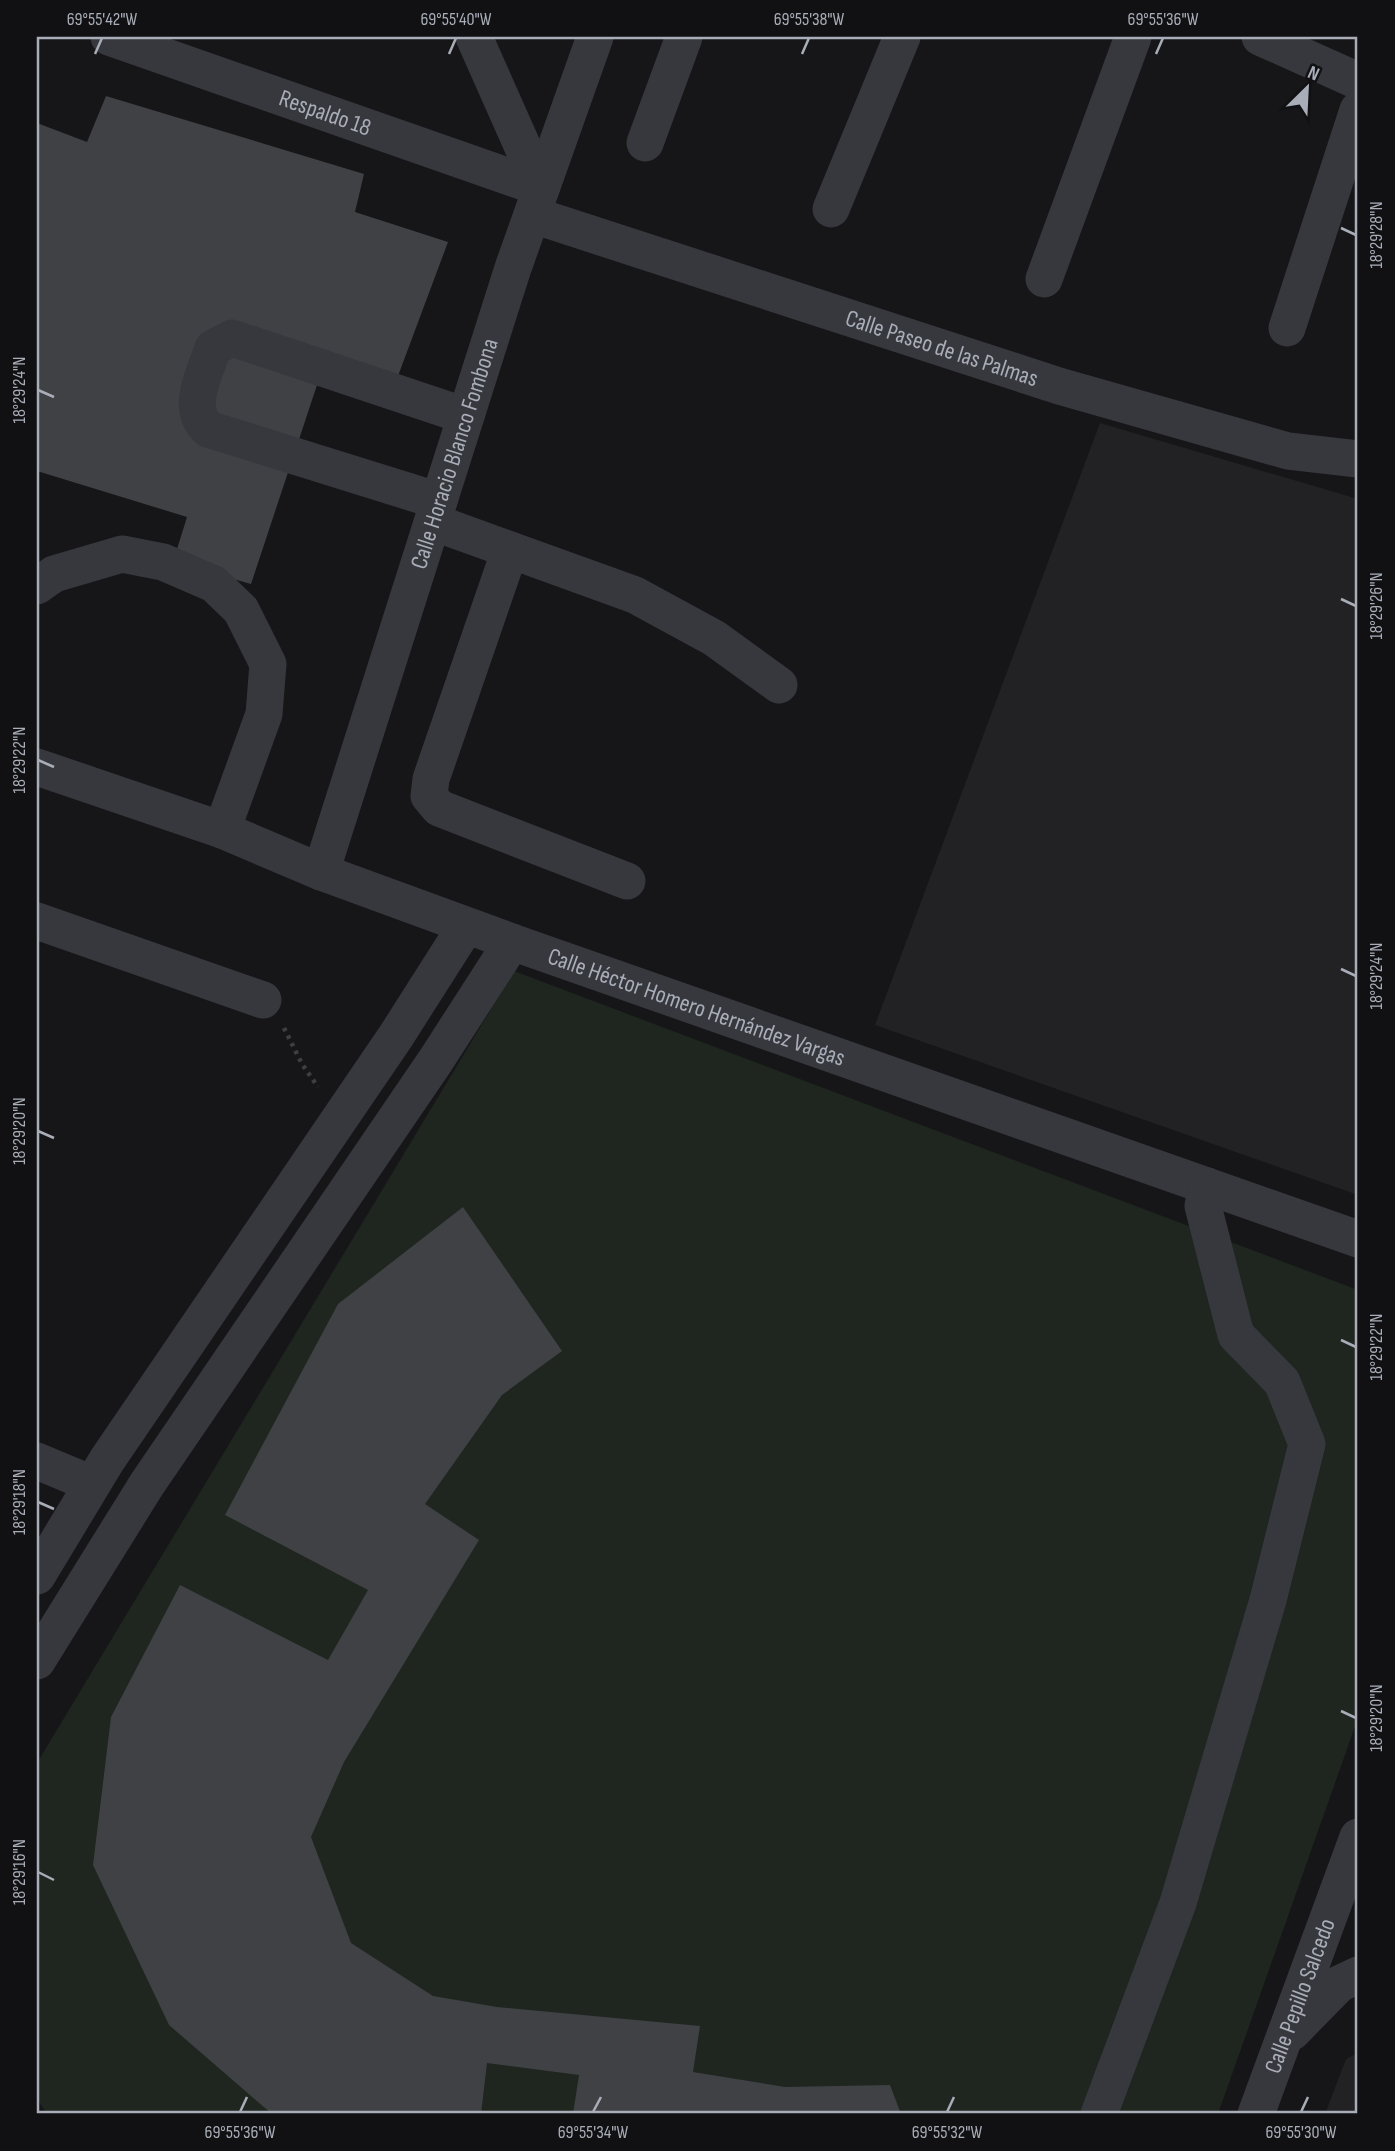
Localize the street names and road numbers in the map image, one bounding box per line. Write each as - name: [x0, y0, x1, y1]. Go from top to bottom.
- street label: Respaldo 18: [275, 84, 375, 142]
- street label: Calle Paseo de las Palmas: [842, 304, 1042, 393]
- street label: Calle Horacio Blanco Fombona: [404, 335, 505, 573]
- street label: Calle Héctor Homero Hernández Vargas: [544, 942, 849, 1073]
- street label: Calle Pepillo Salcedo: [1258, 1914, 1342, 2077]

